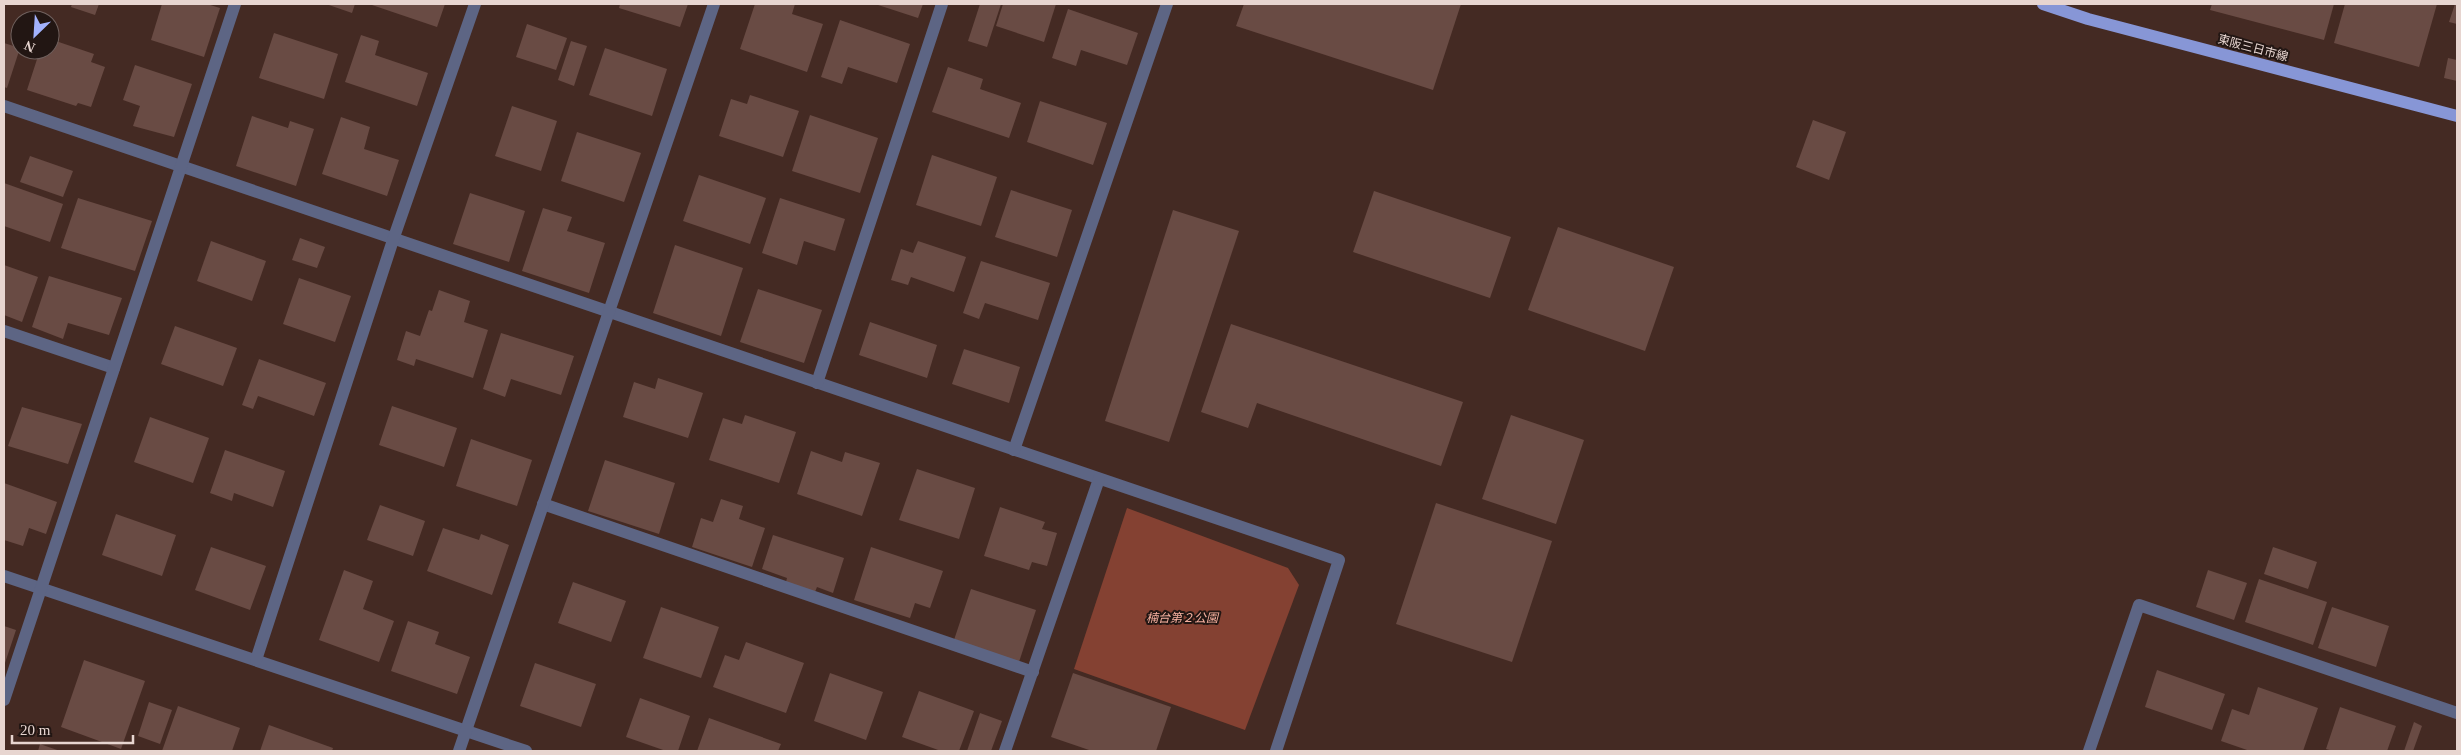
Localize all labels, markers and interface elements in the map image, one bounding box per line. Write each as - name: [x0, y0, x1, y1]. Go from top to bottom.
- north arrow: [10, 10, 60, 60]
- street label: 東阪三日市線: [2216, 32, 2290, 64]
- text: N: [22, 37, 37, 55]
- park label: 楠台第２公園: [1146, 611, 1220, 625]
- scale bar: [12, 712, 134, 744]
- text: 20 m: [20, 722, 51, 738]

